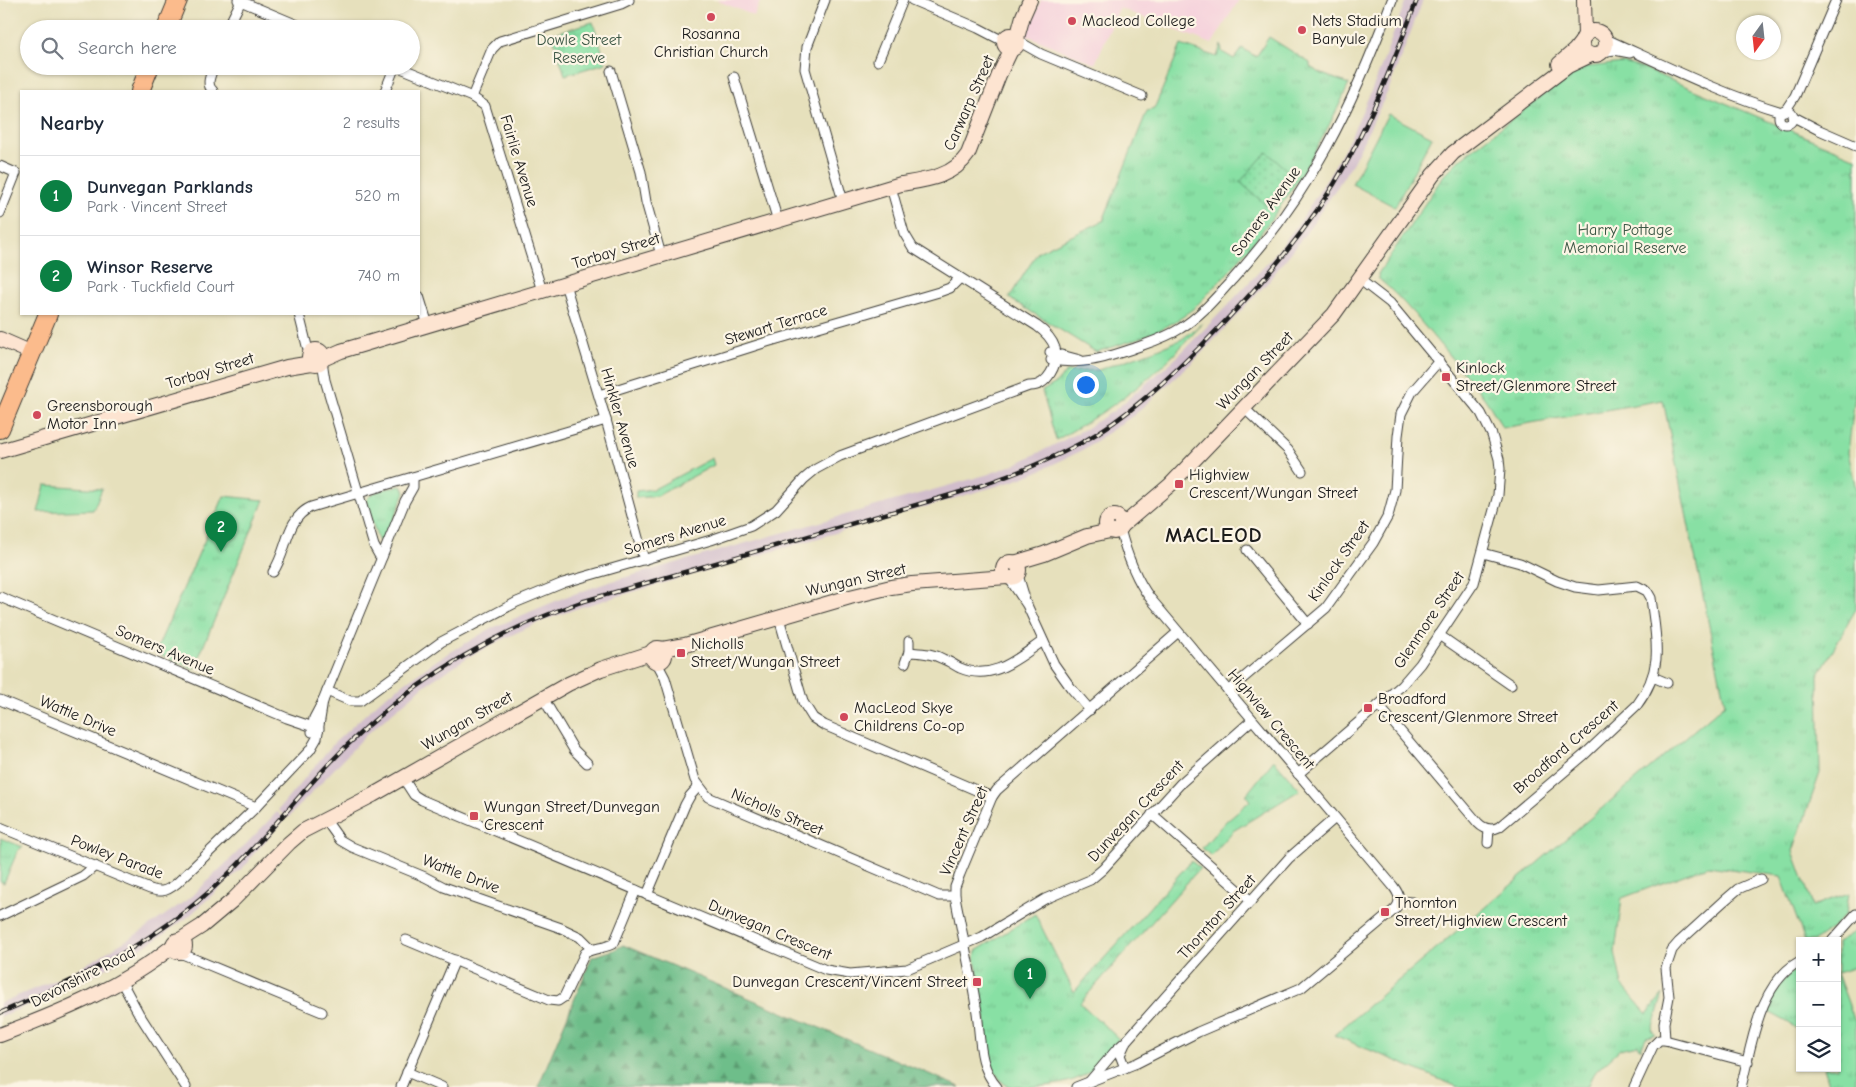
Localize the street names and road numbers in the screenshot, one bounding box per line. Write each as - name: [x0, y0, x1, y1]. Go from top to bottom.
- street label: Carwarp Street: [940, 52, 998, 153]
- street label: Fairlie Avenue: [496, 113, 542, 209]
- street label: Somers Avenue: [1228, 163, 1304, 259]
- street label: Torbay Street: [570, 229, 663, 273]
- street label: Stewart Terrace: [723, 301, 829, 349]
- street label: Wungan Street: [1213, 328, 1297, 414]
- street label: Torbay Street: [164, 349, 257, 393]
- street label: Hinkler Avenue: [597, 366, 643, 470]
- street label: Somers Avenue: [622, 511, 728, 559]
- street label: Kinlock Street: [1305, 517, 1374, 605]
- street label: Wungan Street: [804, 560, 908, 600]
- street label: Glenmore Street: [1390, 568, 1468, 672]
- street label: Somers Avenue: [113, 621, 217, 679]
- street label: Highview Crescent: [1224, 665, 1318, 773]
- street label: Wungan Street: [418, 688, 516, 754]
- street label: Wattle Drive: [37, 692, 119, 740]
- street label: Broadford Crescent: [1510, 696, 1622, 797]
- street label: Dunvegan Crescent: [1084, 756, 1188, 865]
- street label: Vincent Street: [936, 783, 992, 878]
- street label: Nicholls Street: [728, 785, 826, 840]
- street label: Powley Parade: [68, 831, 166, 883]
- street label: Wattle Drive: [420, 851, 502, 897]
- street label: Thornton Street: [1174, 871, 1260, 963]
- street label: Dunvegan Crescent: [706, 896, 835, 964]
- street label: Devonshire Road: [28, 943, 138, 1011]

